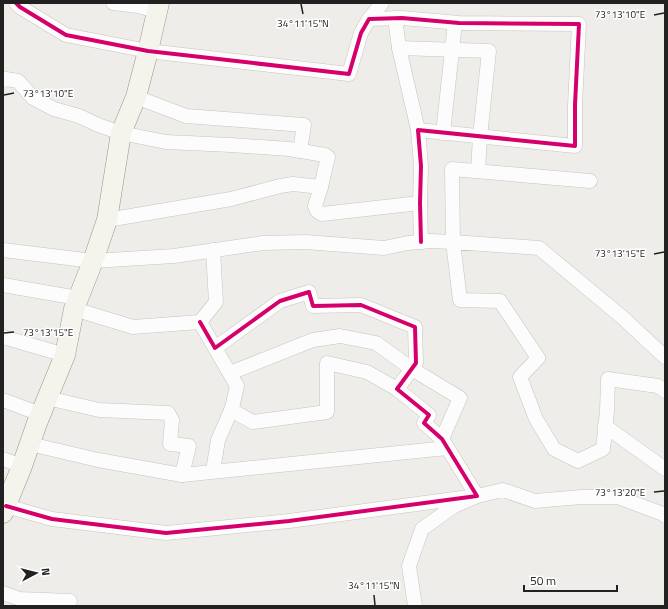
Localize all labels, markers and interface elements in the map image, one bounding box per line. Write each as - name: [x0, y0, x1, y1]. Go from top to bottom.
- text: 73°13'10"E: [595, 7, 646, 22]
- text: 34°11'15"N: [277, 16, 329, 31]
- text: 73°13'10"E: [23, 86, 74, 101]
- text: 73°13'15"E: [595, 246, 646, 261]
- text: 73°13'15"E: [23, 325, 74, 340]
- text: 73°13'20"E: [595, 485, 646, 500]
- north arrow: [16, 553, 56, 593]
- text: N: [38, 567, 54, 577]
- scale bar: [524, 567, 617, 593]
- text: 50 m: [530, 571, 556, 590]
- text: 34°11'15"N: [348, 578, 400, 593]

